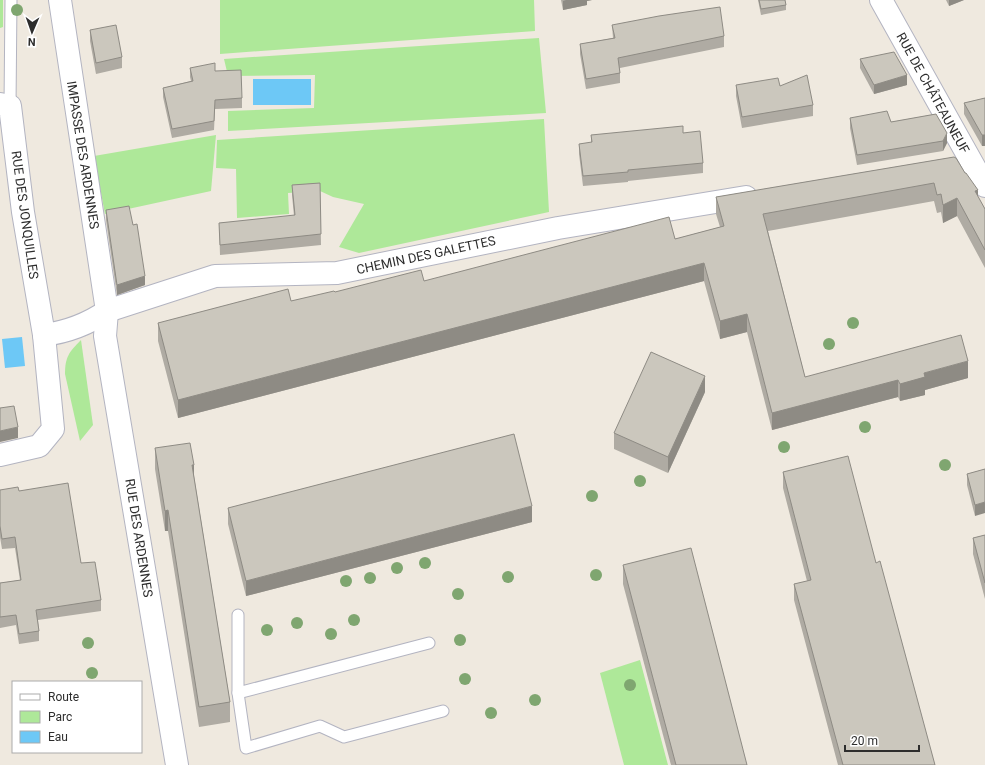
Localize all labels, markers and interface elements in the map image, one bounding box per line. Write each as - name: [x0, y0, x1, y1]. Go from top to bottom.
- north arrow: [12, 12, 52, 52]
- street label: RUE DE CHÂTEAUNEUF: [893, 30, 973, 156]
- text: N: [27, 35, 36, 48]
- street label: IMPASSE DES ARDENNES: [64, 80, 102, 230]
- street label: RUE DES JONQUILLES: [9, 150, 41, 280]
- street label: CHEMIN DES GALETTES: [355, 233, 497, 277]
- street label: RUE DES ARDENNES: [122, 478, 156, 599]
- legend: [12, 681, 142, 753]
- text: Route: [48, 690, 79, 704]
- text: Parc: [48, 710, 72, 724]
- scale bar: [845, 727, 919, 753]
- text: Eau: [48, 730, 68, 744]
- text: 20 m: [851, 734, 878, 748]

